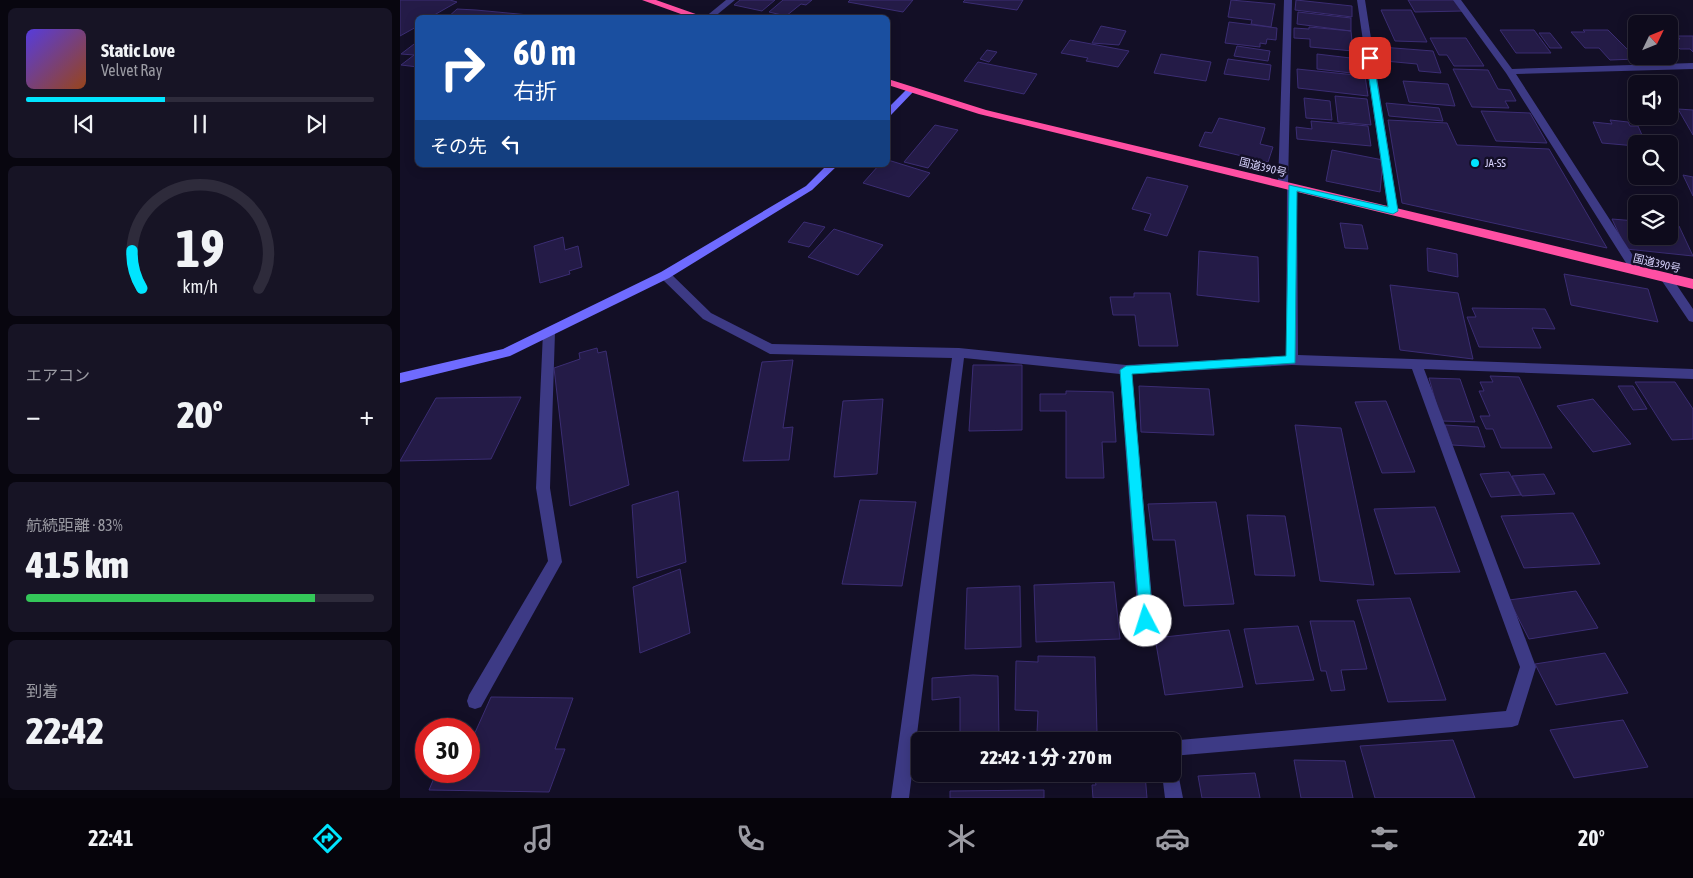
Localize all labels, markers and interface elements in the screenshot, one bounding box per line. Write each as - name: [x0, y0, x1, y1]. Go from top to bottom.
- north arrow: [1628, 15, 1678, 65]
- map controls: [1628, 15, 1678, 245]
- text: 60 m: [513, 32, 576, 72]
- icon: right: [430, 35, 495, 100]
- pin: [1349, 37, 1391, 79]
- text: Static Love: [101, 39, 175, 61]
- icon: arrive: [1356, 44, 1384, 72]
- text: Velvet Ray: [101, 61, 162, 79]
- button: sound: [1628, 75, 1678, 125]
- text: 右折: [513, 78, 557, 104]
- icon: previous: [70, 110, 98, 138]
- icon: pause: [186, 110, 214, 138]
- icon: next: [302, 110, 330, 138]
- icon: left: [497, 130, 525, 158]
- text: その先: [430, 135, 487, 157]
- button: search: [1628, 135, 1678, 185]
- street label: 国道390号: [1238, 155, 1288, 179]
- marker: JA-SS: [1469, 157, 1481, 169]
- place label: JA-SS: [1485, 157, 1506, 169]
- button: layers: [1628, 195, 1678, 245]
- text: 19: [176, 218, 224, 278]
- street label: 国道390号: [1632, 252, 1682, 274]
- text: km/h: [182, 276, 218, 297]
- text: エアコン: [26, 366, 90, 384]
- text: 20°: [177, 393, 223, 436]
- text: −: [26, 399, 41, 431]
- text: +: [359, 399, 374, 431]
- text: 航続距離 · 83%: [26, 516, 123, 534]
- text: 415 km: [26, 543, 129, 586]
- position arrow: [1119, 594, 1171, 646]
- text: 到着: [26, 682, 58, 700]
- text: 22:42: [26, 709, 104, 752]
- speed limit sign: 30: [415, 718, 480, 783]
- text: 22:42 · 1 分 · 270 m: [980, 746, 1112, 768]
- icon: directions: [310, 821, 345, 856]
- icon: music: [521, 821, 556, 856]
- icon: phone: [733, 821, 768, 856]
- icon: climate: [944, 821, 979, 856]
- icon: car: [1155, 821, 1190, 856]
- icon: filters: [1367, 821, 1402, 856]
- text: 22:41: [88, 825, 133, 851]
- text: 20°: [1578, 825, 1605, 851]

